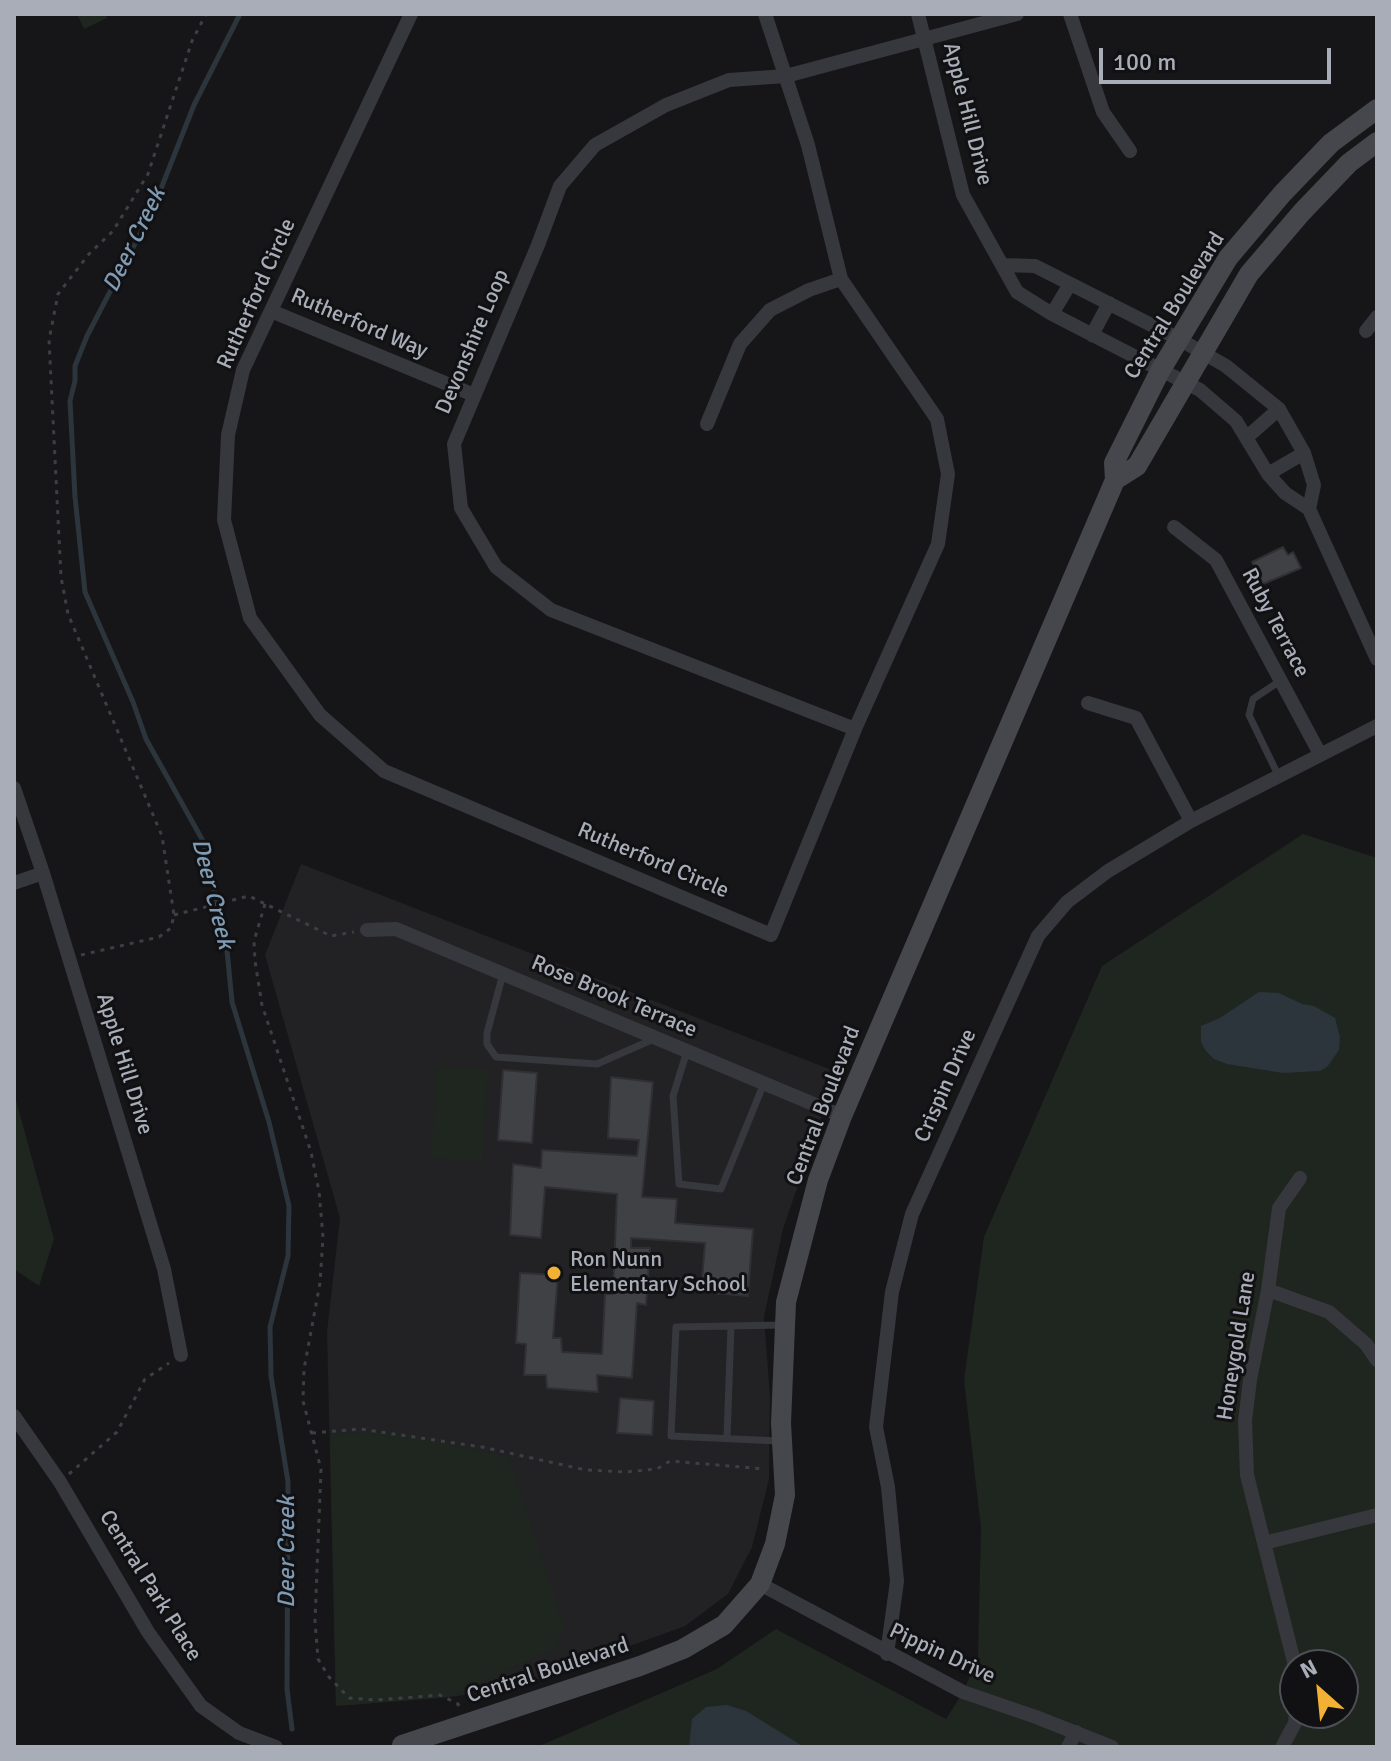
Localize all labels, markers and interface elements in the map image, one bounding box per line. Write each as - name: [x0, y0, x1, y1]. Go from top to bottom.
- scale bar: [1103, 32, 1335, 82]
- street label: Apple Hill Drive: [936, 40, 998, 188]
- text: 100 m: [1113, 47, 1176, 77]
- water label: Deer Creek: [97, 183, 173, 297]
- street label: Rutherford Circle: [212, 215, 302, 373]
- street label: Central Boulevard: [1119, 227, 1231, 385]
- street label: Devonshire Loop: [431, 266, 515, 418]
- street label: Rutherford Way: [287, 283, 431, 365]
- street label: Ruby Terrace: [1235, 564, 1315, 682]
- street label: Rutherford Circle: [573, 817, 733, 905]
- water label: Deer Creek: [184, 836, 240, 952]
- street label: Rose Brook Terrace: [527, 950, 701, 1044]
- street label: Apple Hill Drive: [90, 990, 158, 1138]
- street label: Central Boulevard: [781, 1023, 867, 1189]
- street label: Crispin Drive: [909, 1025, 983, 1147]
- place label: Ron Nunn Elementary School: [570, 1247, 747, 1298]
- marker: Ron Nunn Elementary School: [545, 1264, 563, 1282]
- street label: Honeygold Lane: [1212, 1270, 1262, 1422]
- water label: Deer Creek: [274, 1496, 302, 1608]
- street label: Central Park Place: [93, 1506, 207, 1666]
- street label: Pippin Drive: [885, 1618, 999, 1690]
- street label: Central Boulevard: [464, 1632, 632, 1710]
- north arrow: [1279, 1649, 1359, 1729]
- text: N: [1296, 1653, 1322, 1684]

